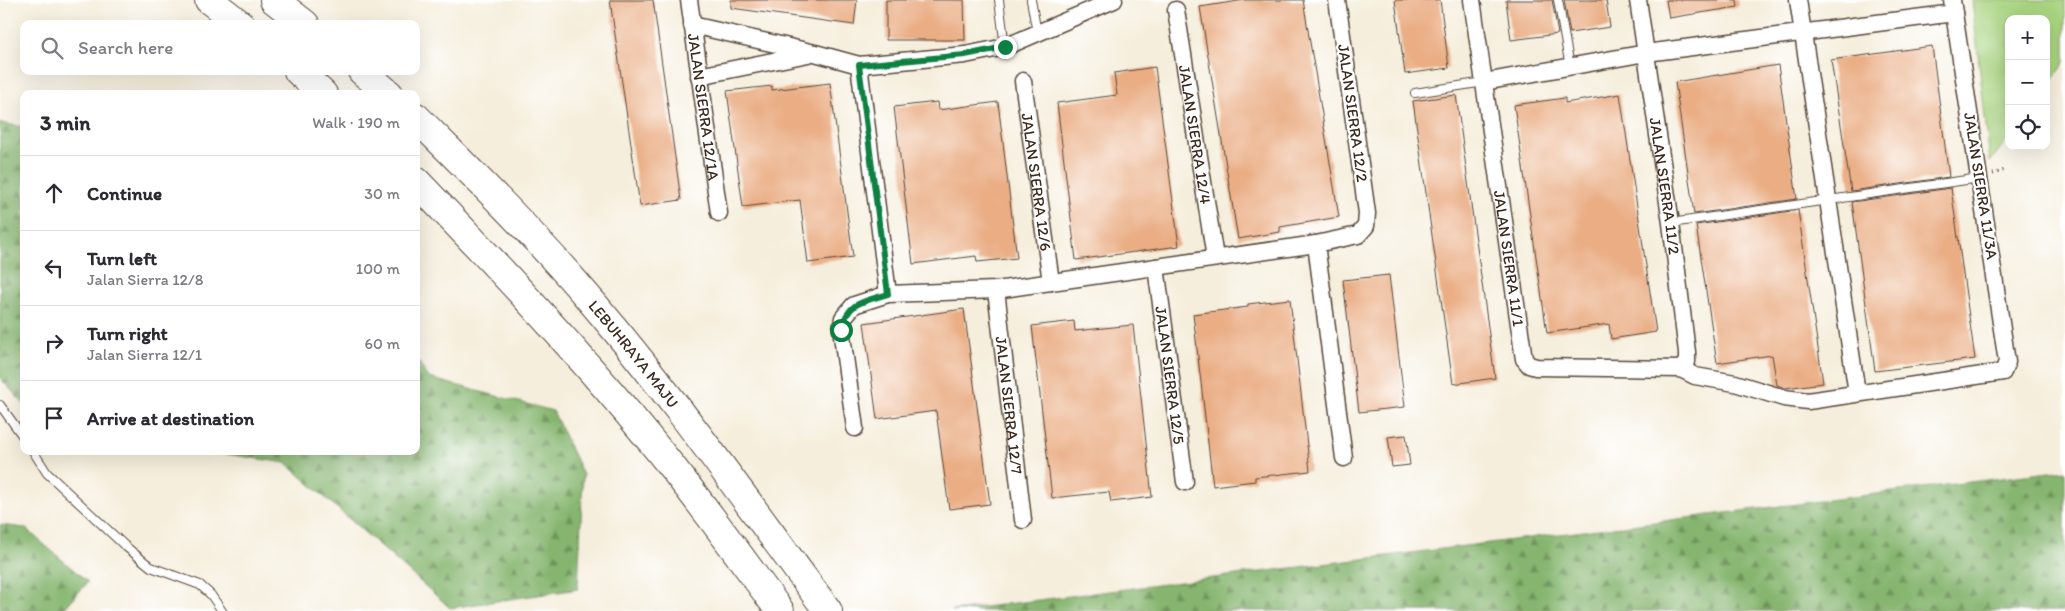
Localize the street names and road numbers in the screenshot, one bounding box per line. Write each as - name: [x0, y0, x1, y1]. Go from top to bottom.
- street label: JALAN SIERRA 12/1A: [684, 32, 724, 182]
- street label: JALAN SIERRA 12/2: [1334, 43, 1372, 184]
- street label: JALAN SIERRA 12/4: [1175, 64, 1216, 206]
- street label: JALAN SIERRA 11/3A: [1960, 111, 2002, 261]
- street label: JALAN SIERRA 12/6: [1018, 112, 1056, 252]
- street label: JALAN SIERRA 11/2: [1646, 116, 1684, 256]
- street label: JALAN SIERRA 11/1: [1490, 189, 1529, 328]
- street label: LEBUHRAYA MAJU: [585, 296, 683, 411]
- street label: JALAN SIERRA 12/5: [1152, 305, 1189, 445]
- street label: JALAN SIERRA 12/7: [992, 335, 1027, 475]

